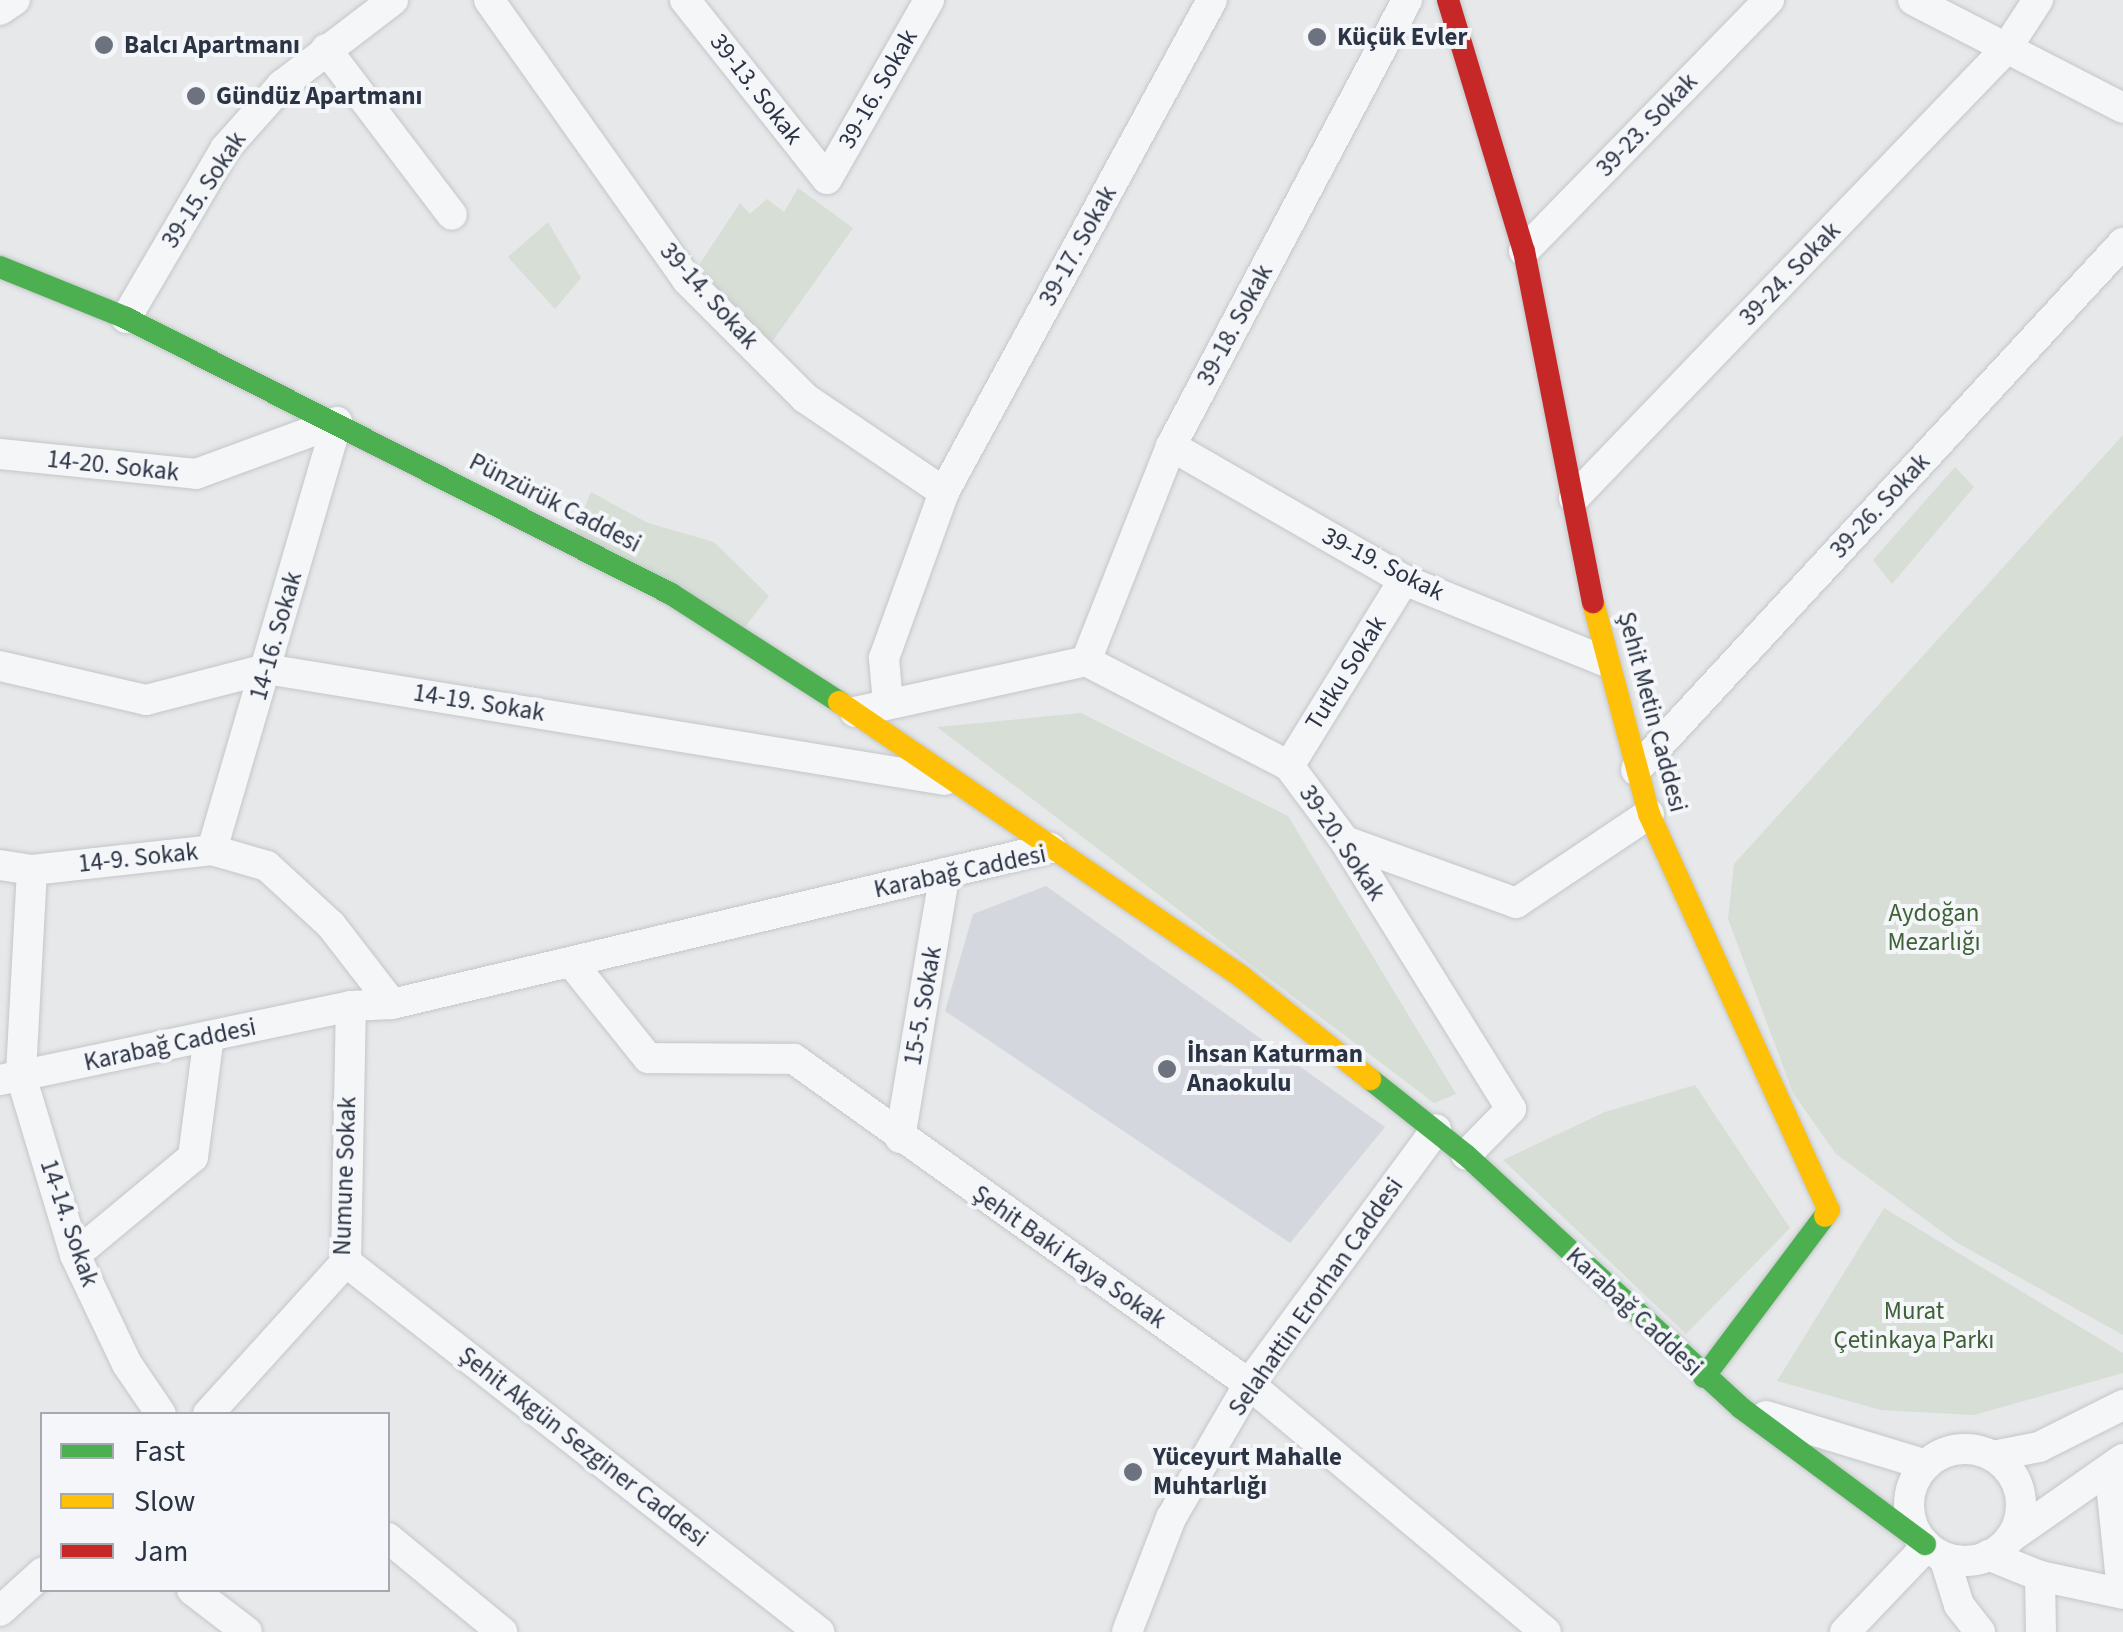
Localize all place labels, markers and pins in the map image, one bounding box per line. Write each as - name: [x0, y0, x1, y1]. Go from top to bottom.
- place label: Küçük Evler: [1337, 22, 1467, 52]
- marker: Küçük Evler: [1306, 26, 1328, 48]
- place label: Balcı Apartmanı: [124, 30, 300, 60]
- marker: Balcı Apartmanı: [93, 34, 115, 56]
- place label: Gündüz Apartmanı: [216, 81, 422, 111]
- marker: Gündüz Apartmanı: [185, 85, 207, 107]
- place label: İhsan Katurman Anaokulu: [1187, 1040, 1363, 1099]
- marker: İhsan Katurman Anaokulu: [1156, 1058, 1178, 1080]
- place label: Yüceyurt Mahalle Muhtarlığı: [1153, 1443, 1342, 1502]
- marker: Yüceyurt Mahalle Muhtarlığı: [1122, 1461, 1144, 1483]

